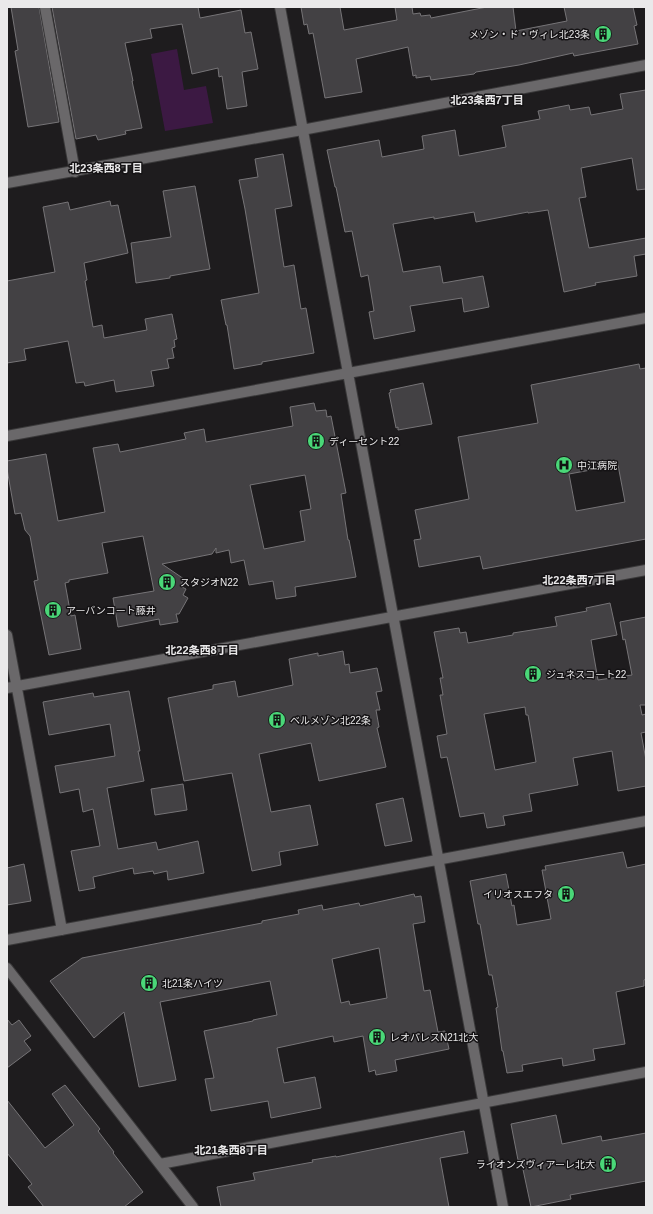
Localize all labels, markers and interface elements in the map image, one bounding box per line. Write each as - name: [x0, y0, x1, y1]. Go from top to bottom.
- building icon: メゾン・ド・ヴィレ北23条: [593, 24, 613, 44]
- place label: メゾン・ド・ヴィレ北23条: [469, 29, 590, 40]
- district label: 北23条西7丁目: [450, 94, 524, 106]
- district label: 北23条西8丁目: [69, 162, 143, 174]
- building icon: ディーセント22: [306, 431, 326, 451]
- place label: ディーセント22: [329, 436, 400, 447]
- hospital icon: 中江病院: [554, 455, 574, 475]
- place label: 中江病院: [577, 460, 617, 471]
- building icon: スタジオN22: [157, 572, 177, 592]
- district label: 北22条西7丁目: [542, 574, 616, 586]
- place label: スタジオN22: [180, 577, 239, 588]
- building icon: アーバンコート藤井: [43, 600, 63, 620]
- place label: アーバンコート藤井: [66, 605, 156, 616]
- district label: 北22条西8丁目: [165, 644, 239, 656]
- building icon: ジュネスコート22: [523, 664, 543, 684]
- place label: ジュネスコート22: [546, 669, 627, 680]
- building icon: ベルメゾン北22条: [267, 710, 287, 730]
- place label: ベルメゾン北22条: [290, 715, 371, 726]
- building icon: イリオスエフタ: [556, 884, 576, 904]
- place label: イリオスエフタ: [483, 889, 553, 900]
- building icon: 北21条ハイツ: [139, 973, 159, 993]
- place label: 北21条ハイツ: [162, 978, 223, 989]
- building icon: レオパレスN21北大: [367, 1027, 387, 1047]
- place label: レオパレスN21北大: [390, 1032, 478, 1043]
- district label: 北21条西8丁目: [194, 1144, 268, 1156]
- building icon: ライオンズヴィアーレ北大: [598, 1154, 618, 1174]
- place label: ライオンズヴィアーレ北大: [476, 1159, 595, 1170]

